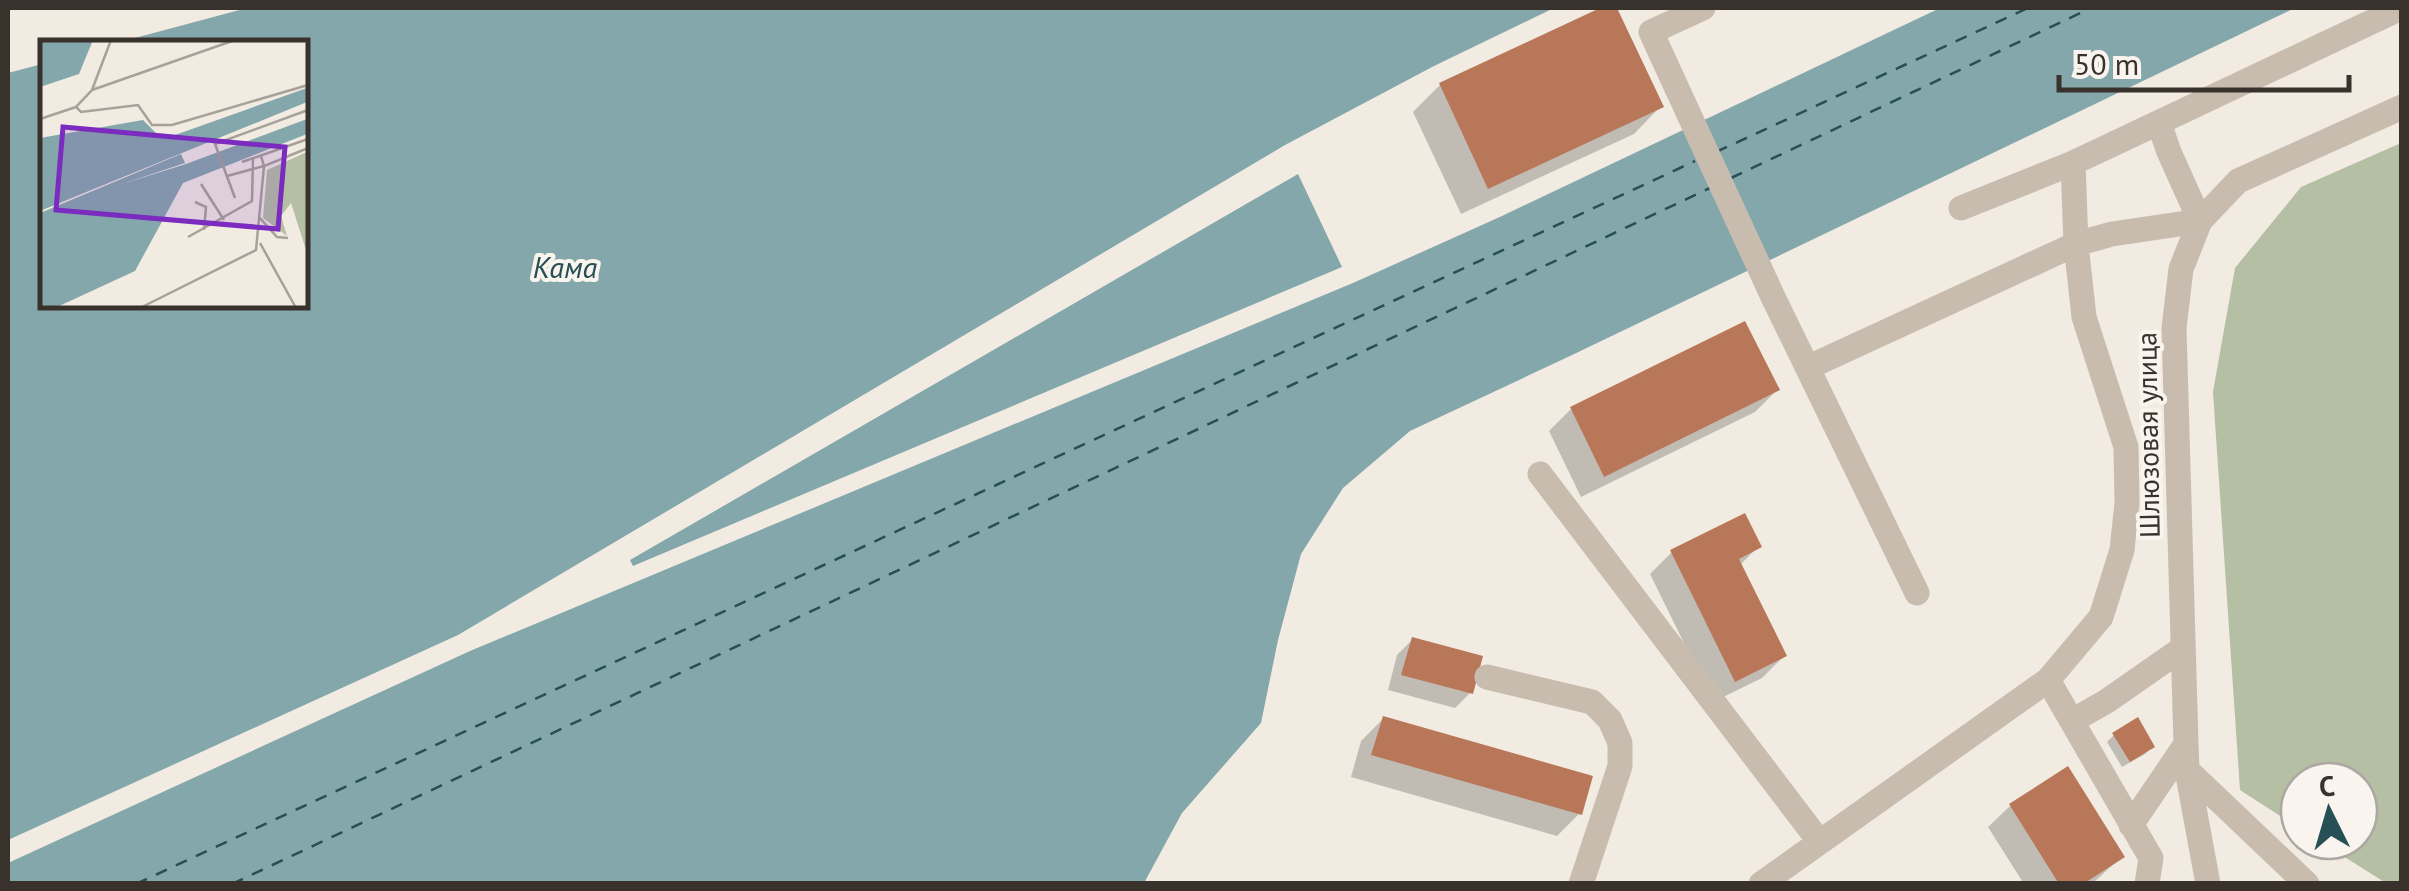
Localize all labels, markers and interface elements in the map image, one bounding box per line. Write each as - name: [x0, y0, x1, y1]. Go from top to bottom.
- scale bar: [2059, 30, 2349, 92]
- inset map: [40, 40, 308, 308]
- text: 50 m: [2074, 44, 2139, 83]
- water label: Кама: [533, 247, 598, 286]
- street label: Шлюзовая улица: [2127, 332, 2168, 538]
- north arrow: [2279, 761, 2379, 861]
- text: С: [2317, 766, 2336, 805]

